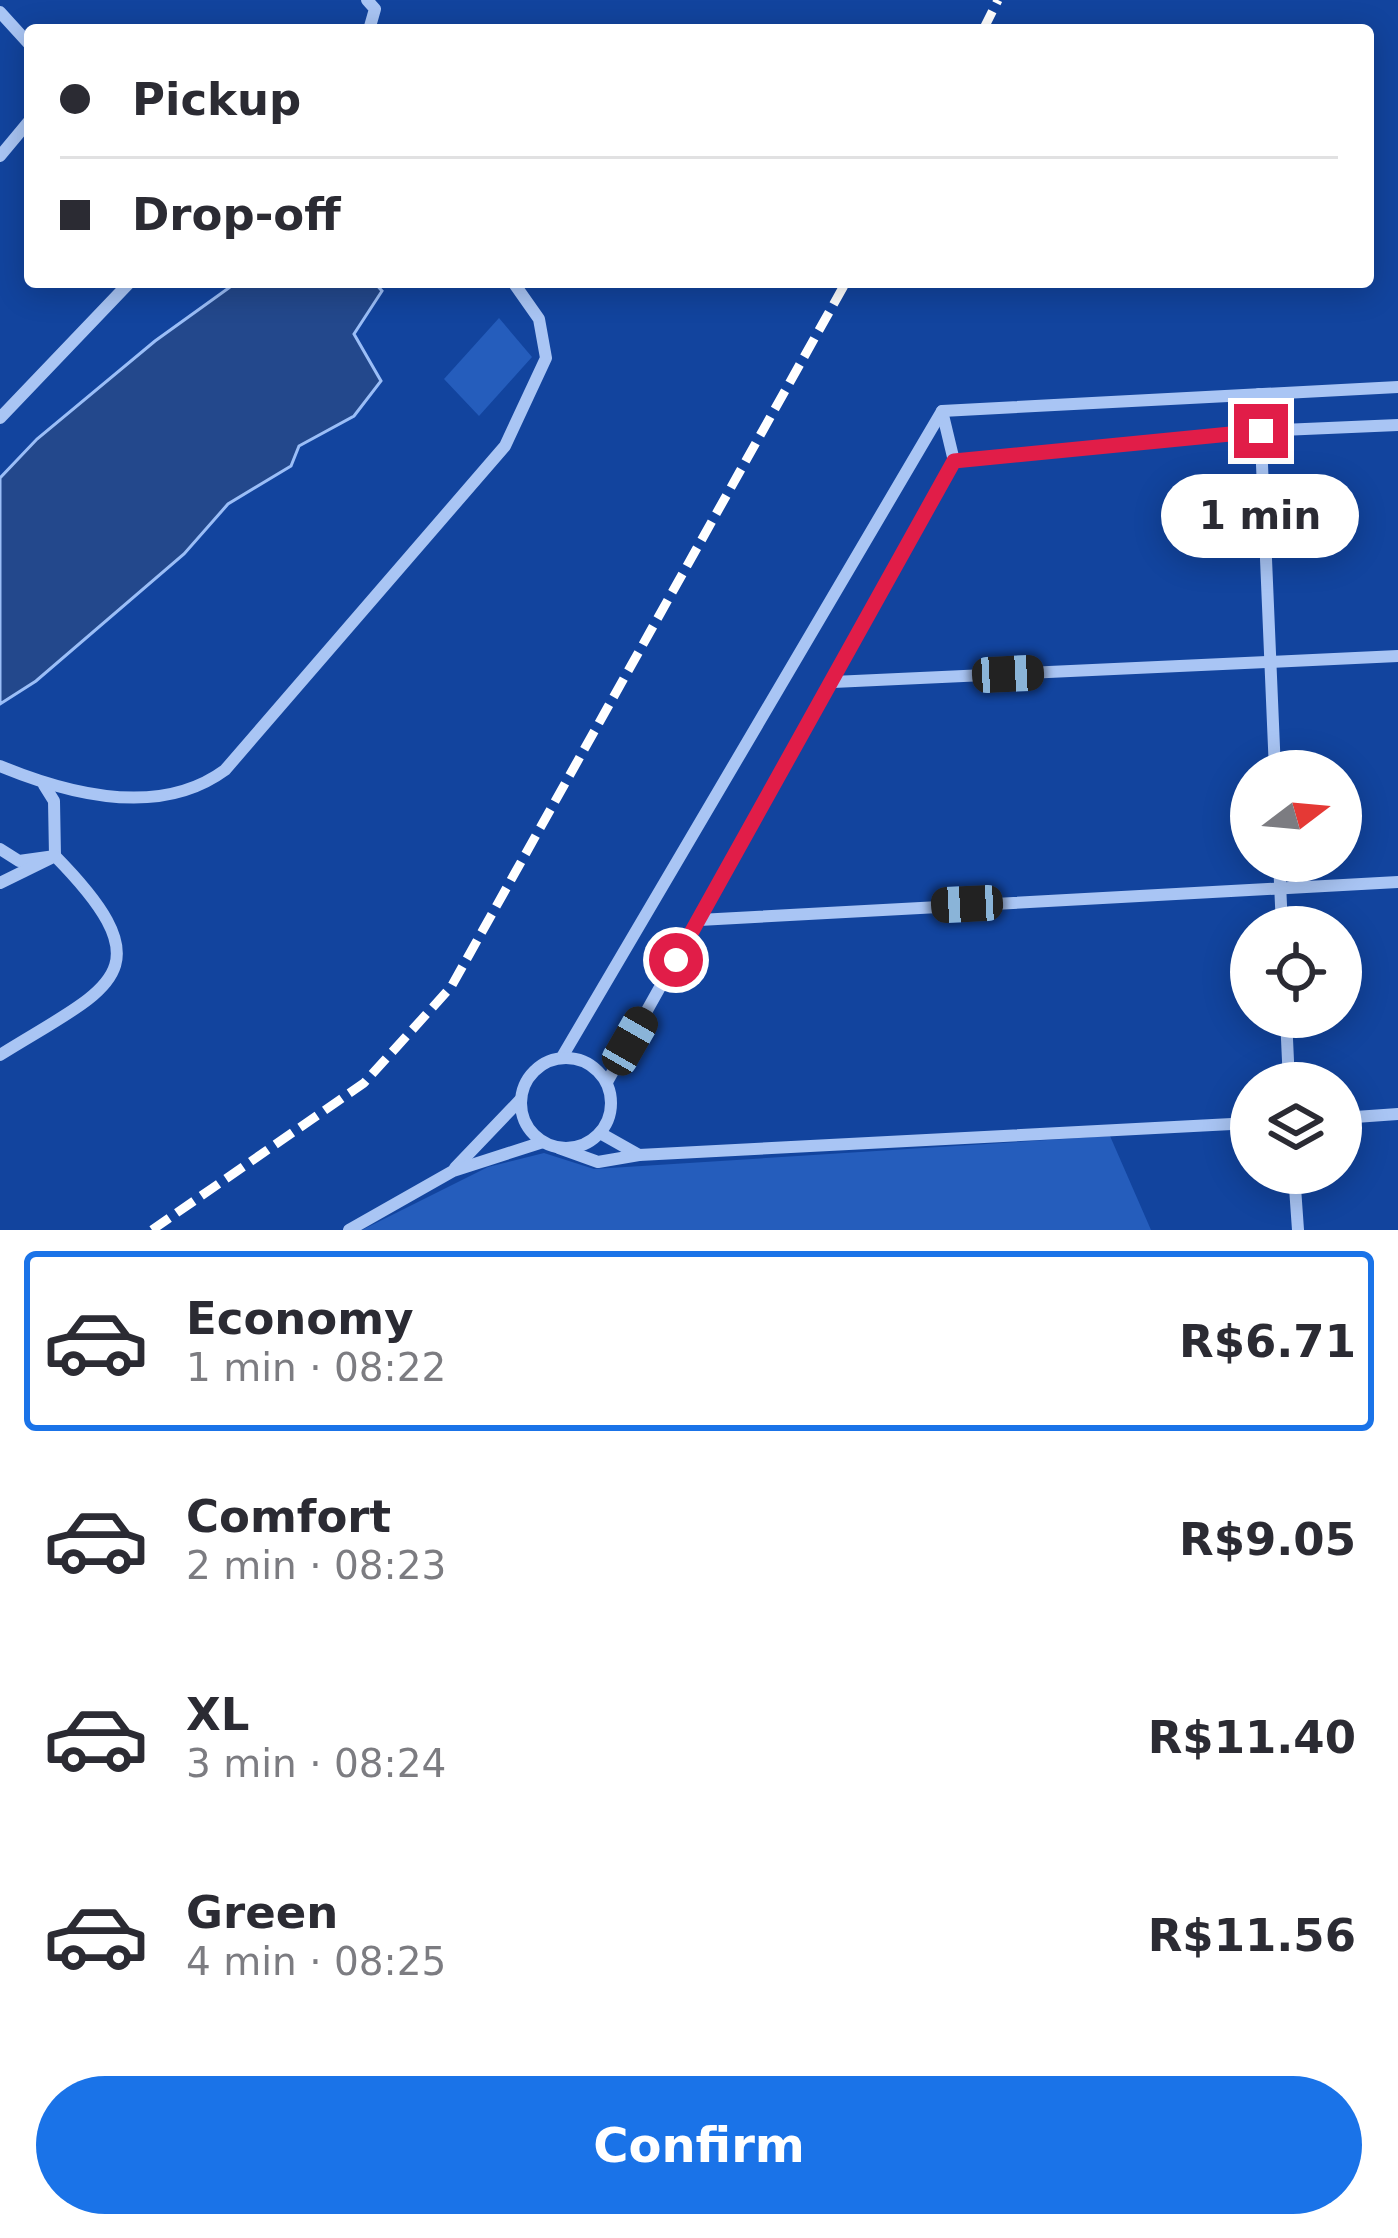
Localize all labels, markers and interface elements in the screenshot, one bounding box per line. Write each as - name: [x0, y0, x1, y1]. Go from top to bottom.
- text: Pickup: [132, 73, 301, 126]
- text: Drop-off: [132, 188, 341, 241]
- route end: [1234, 404, 1288, 458]
- callout: 1 min: [1162, 473, 1360, 557]
- text: 1 min: [1199, 493, 1321, 538]
- car: [971, 654, 1045, 694]
- north arrow: [1230, 750, 1362, 882]
- map controls: [1230, 750, 1362, 1194]
- car: [930, 884, 1004, 924]
- button: locate: [1230, 906, 1362, 1038]
- route start: [649, 933, 703, 987]
- car: [596, 1001, 664, 1081]
- button: layers: [1230, 1062, 1362, 1194]
- icon: car: [42, 1287, 150, 1395]
- text: Economy: [186, 1292, 414, 1345]
- text: R$6.71: [1179, 1315, 1356, 1368]
- text: 1 min · 08:22: [186, 1345, 446, 1390]
- icon: car: [42, 1485, 150, 1593]
- text: Comfort: [186, 1490, 391, 1543]
- text: R$9.05: [1179, 1513, 1356, 1566]
- text: 2 min · 08:23: [186, 1543, 446, 1588]
- icon: car: [42, 1683, 150, 1791]
- text: XL: [186, 1688, 249, 1741]
- text: R$11.40: [1148, 1711, 1356, 1764]
- text: 3 min · 08:24: [186, 1741, 446, 1786]
- icon: car: [42, 1881, 150, 1989]
- text: Green: [186, 1886, 338, 1939]
- text: R$11.56: [1148, 1909, 1356, 1962]
- text: 4 min · 08:25: [186, 1939, 446, 1984]
- button: Confirm: [36, 2076, 1362, 2214]

